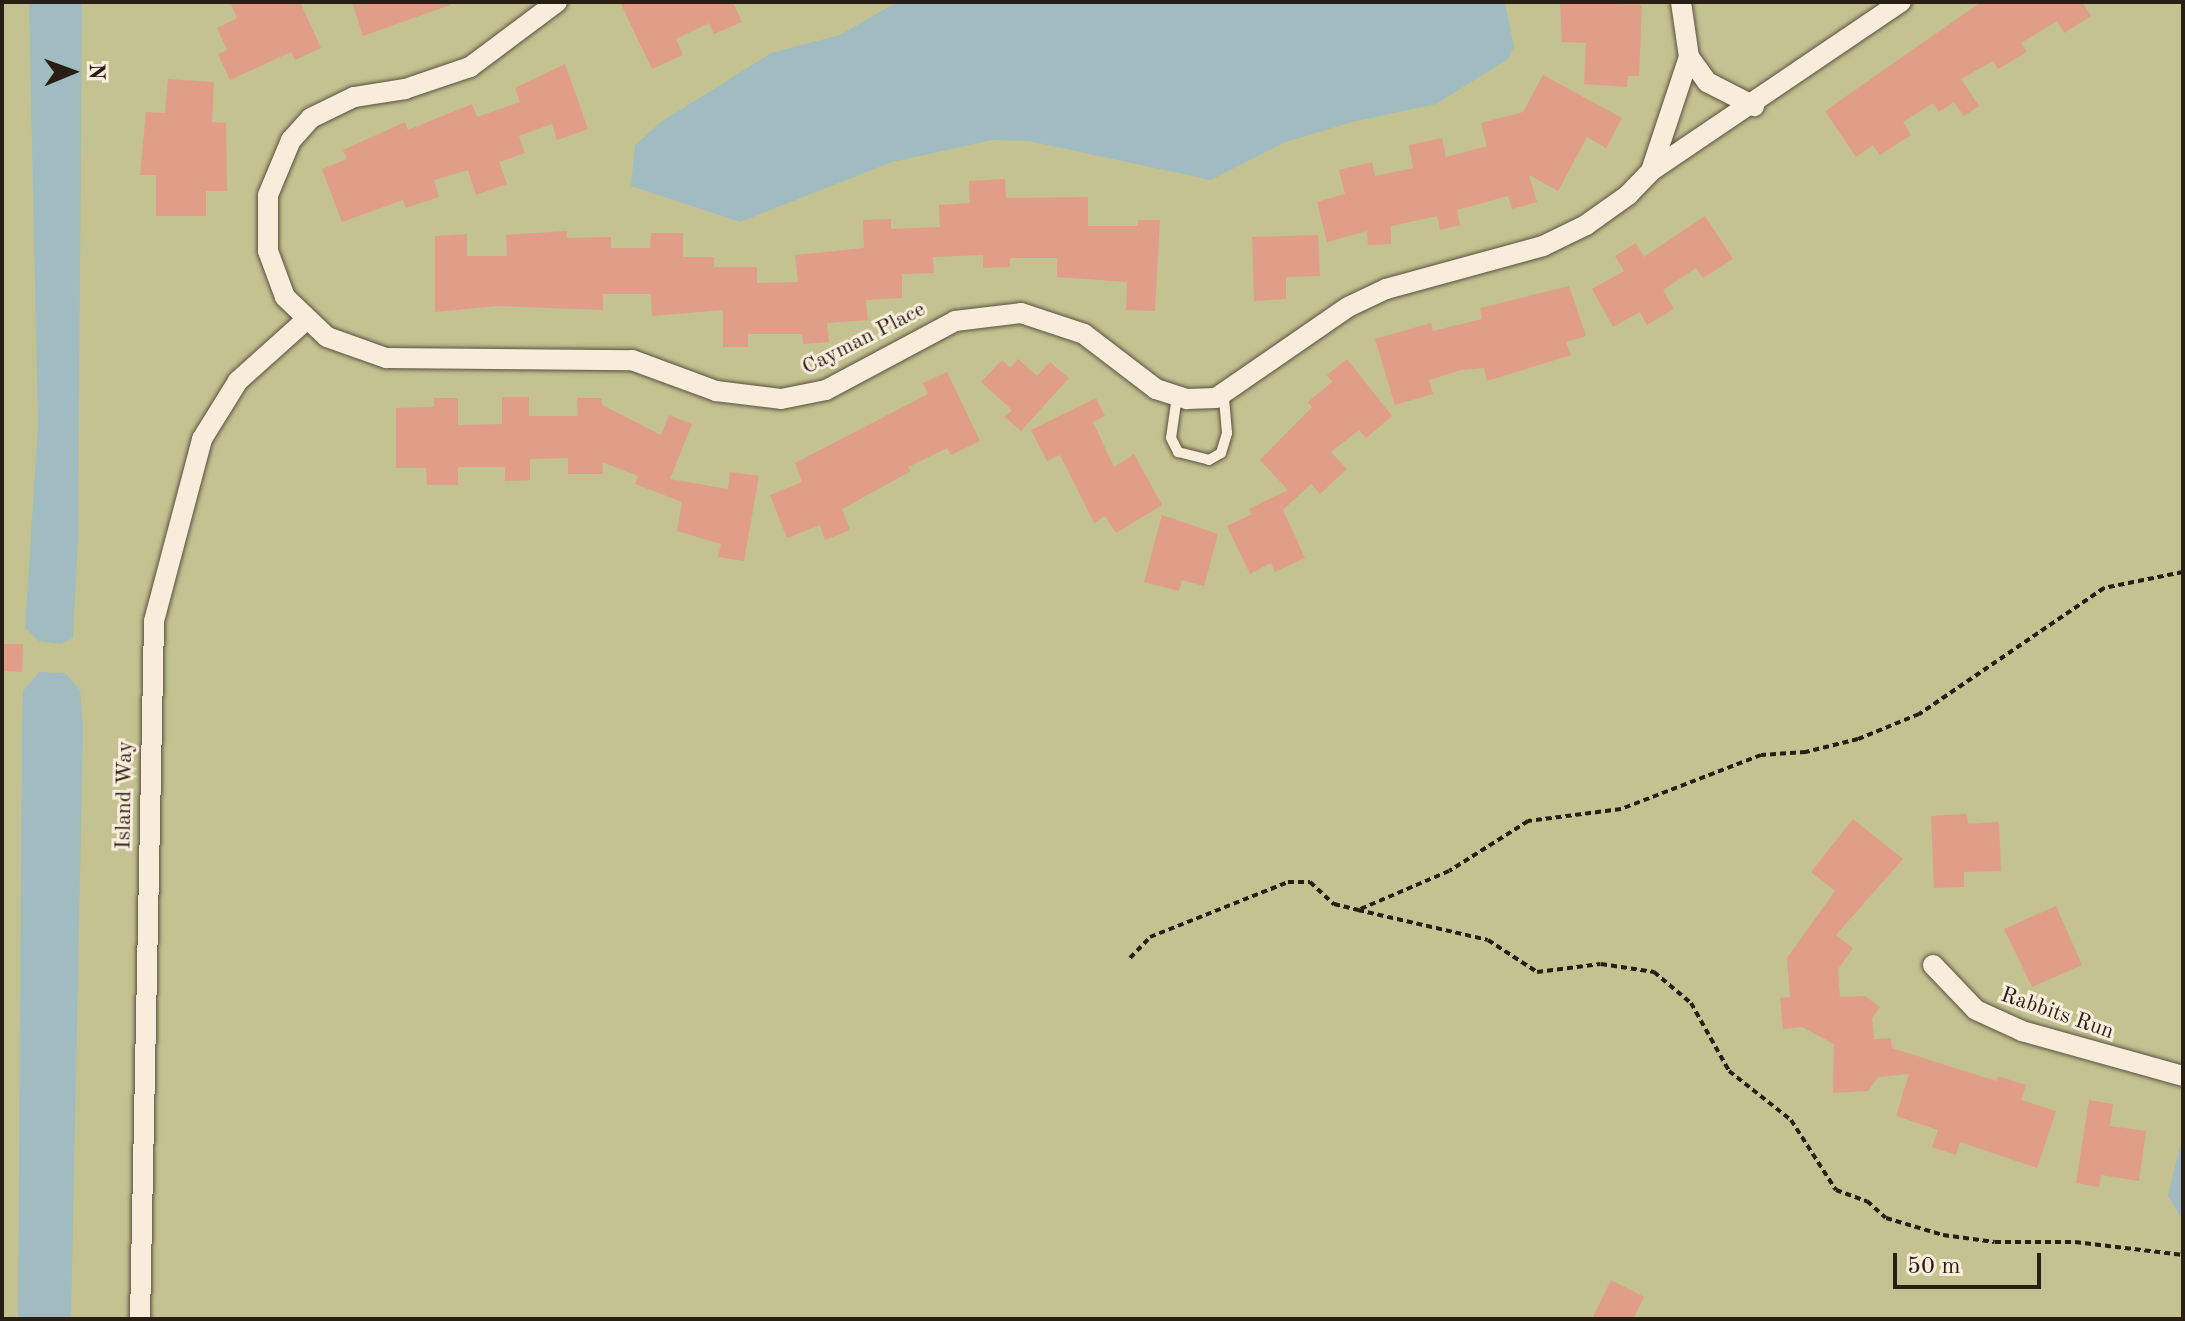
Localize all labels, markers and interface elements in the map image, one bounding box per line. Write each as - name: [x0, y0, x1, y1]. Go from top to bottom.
- north arrow: [32, 32, 112, 112]
- text: N: [85, 63, 107, 80]
- street label: Cayman Place: [798, 297, 930, 381]
- street label: Island Way: [111, 741, 139, 849]
- street label: Rabbits Run: [1997, 982, 2117, 1046]
- scale bar: [1897, 1237, 2045, 1287]
- text: 50 m: [1907, 1255, 1961, 1279]

